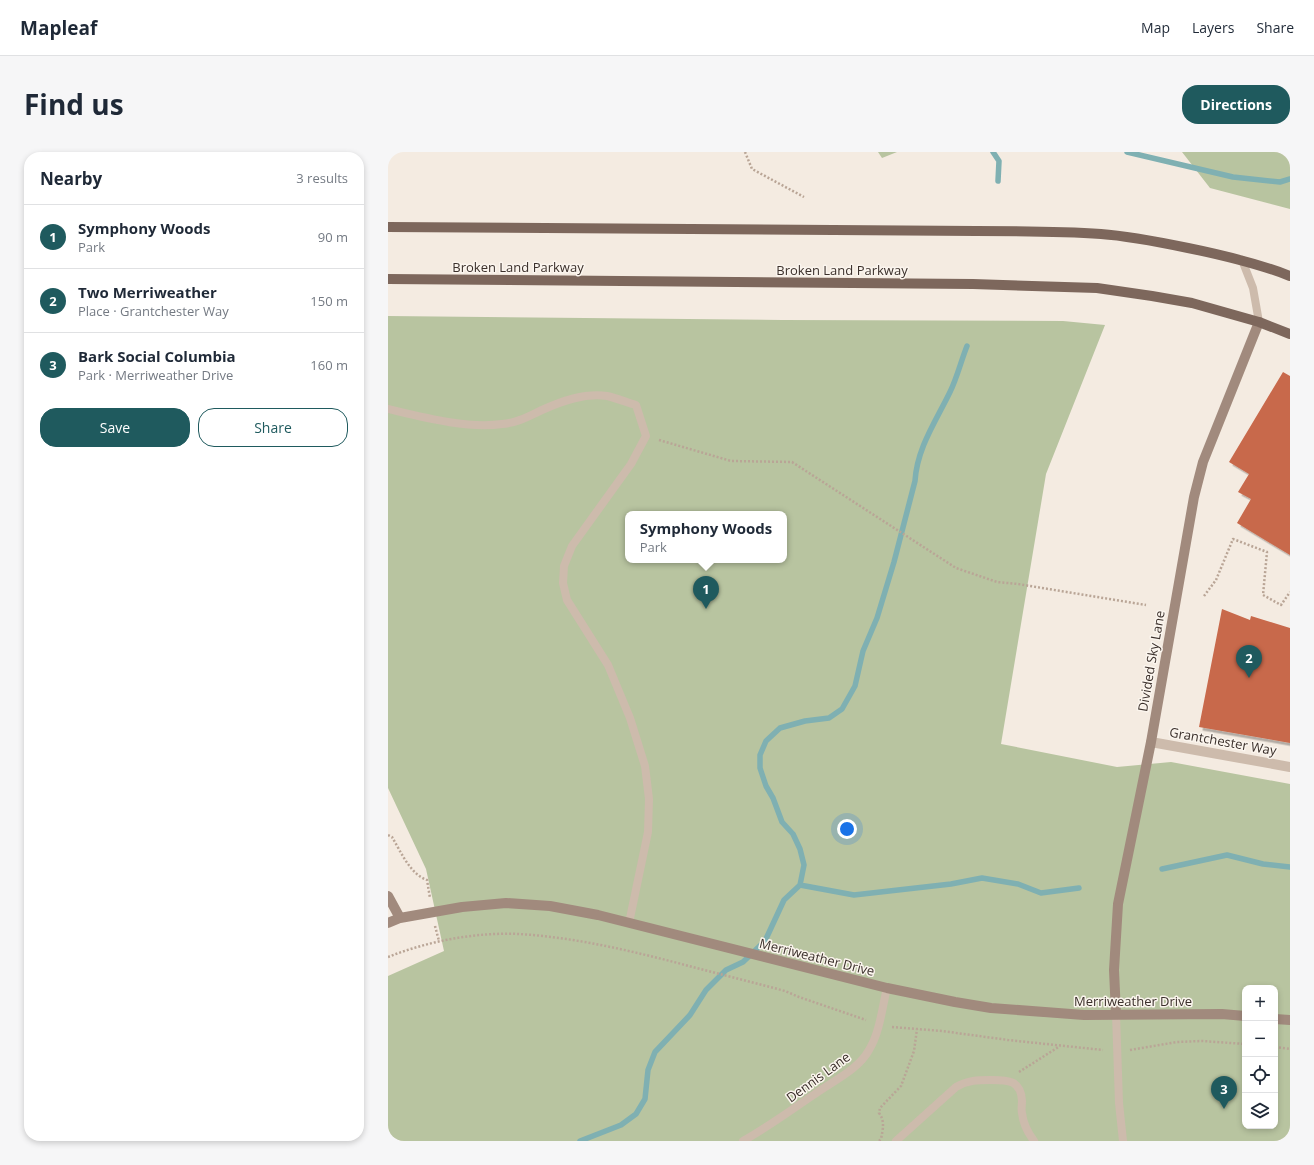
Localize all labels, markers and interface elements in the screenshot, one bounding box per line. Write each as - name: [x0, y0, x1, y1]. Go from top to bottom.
- text: Mapleaf: [20, 15, 97, 41]
- text: Map: [1141, 18, 1170, 37]
- text: Layers: [1192, 18, 1234, 37]
- text: Share: [1256, 18, 1294, 37]
- text: Find us: [24, 85, 124, 123]
- button: Directions: [1182, 85, 1290, 124]
- text: Nearby: [40, 167, 102, 190]
- text: 3 results: [296, 169, 348, 187]
- text: Symphony Woods: [78, 218, 210, 238]
- text: 1: [49, 228, 57, 246]
- text: 90 m: [318, 228, 348, 246]
- text: Park: [78, 238, 105, 256]
- street label: Broken Land Parkway: [452, 258, 584, 276]
- street label: Broken Land Parkway: [776, 261, 908, 279]
- text: Two Merriweather: [78, 282, 217, 302]
- text: 2: [49, 292, 57, 310]
- text: 150 m: [310, 292, 348, 310]
- text: Place · Grantchester Way: [78, 302, 229, 320]
- text: Bark Social Columbia: [78, 346, 236, 366]
- text: 3: [49, 356, 57, 374]
- text: 160 m: [310, 356, 348, 374]
- text: Park · Merriweather Drive: [78, 366, 233, 384]
- button: Save: [40, 408, 190, 447]
- button: Share: [198, 408, 348, 447]
- popup: [625, 511, 787, 563]
- text: Symphony Woods: [640, 518, 772, 538]
- text: Park: [640, 538, 667, 556]
- pin: 1: [693, 576, 719, 609]
- street label: Divided Sky Lane: [1133, 609, 1169, 713]
- pin: 2: [1236, 645, 1262, 678]
- street label: Grantchester Way: [1168, 723, 1279, 759]
- your location: [837, 819, 857, 839]
- street label: Merriweather Drive: [758, 934, 876, 980]
- map controls: [1242, 985, 1278, 1129]
- button: +: [1242, 985, 1278, 1021]
- street label: Merriweather Drive: [1074, 992, 1192, 1010]
- button: −: [1242, 1021, 1278, 1057]
- street label: Dennis Lane: [782, 1048, 854, 1106]
- button: locate: [1242, 1057, 1278, 1093]
- pin: 3: [1211, 1076, 1237, 1109]
- button: layers: [1242, 1093, 1278, 1129]

